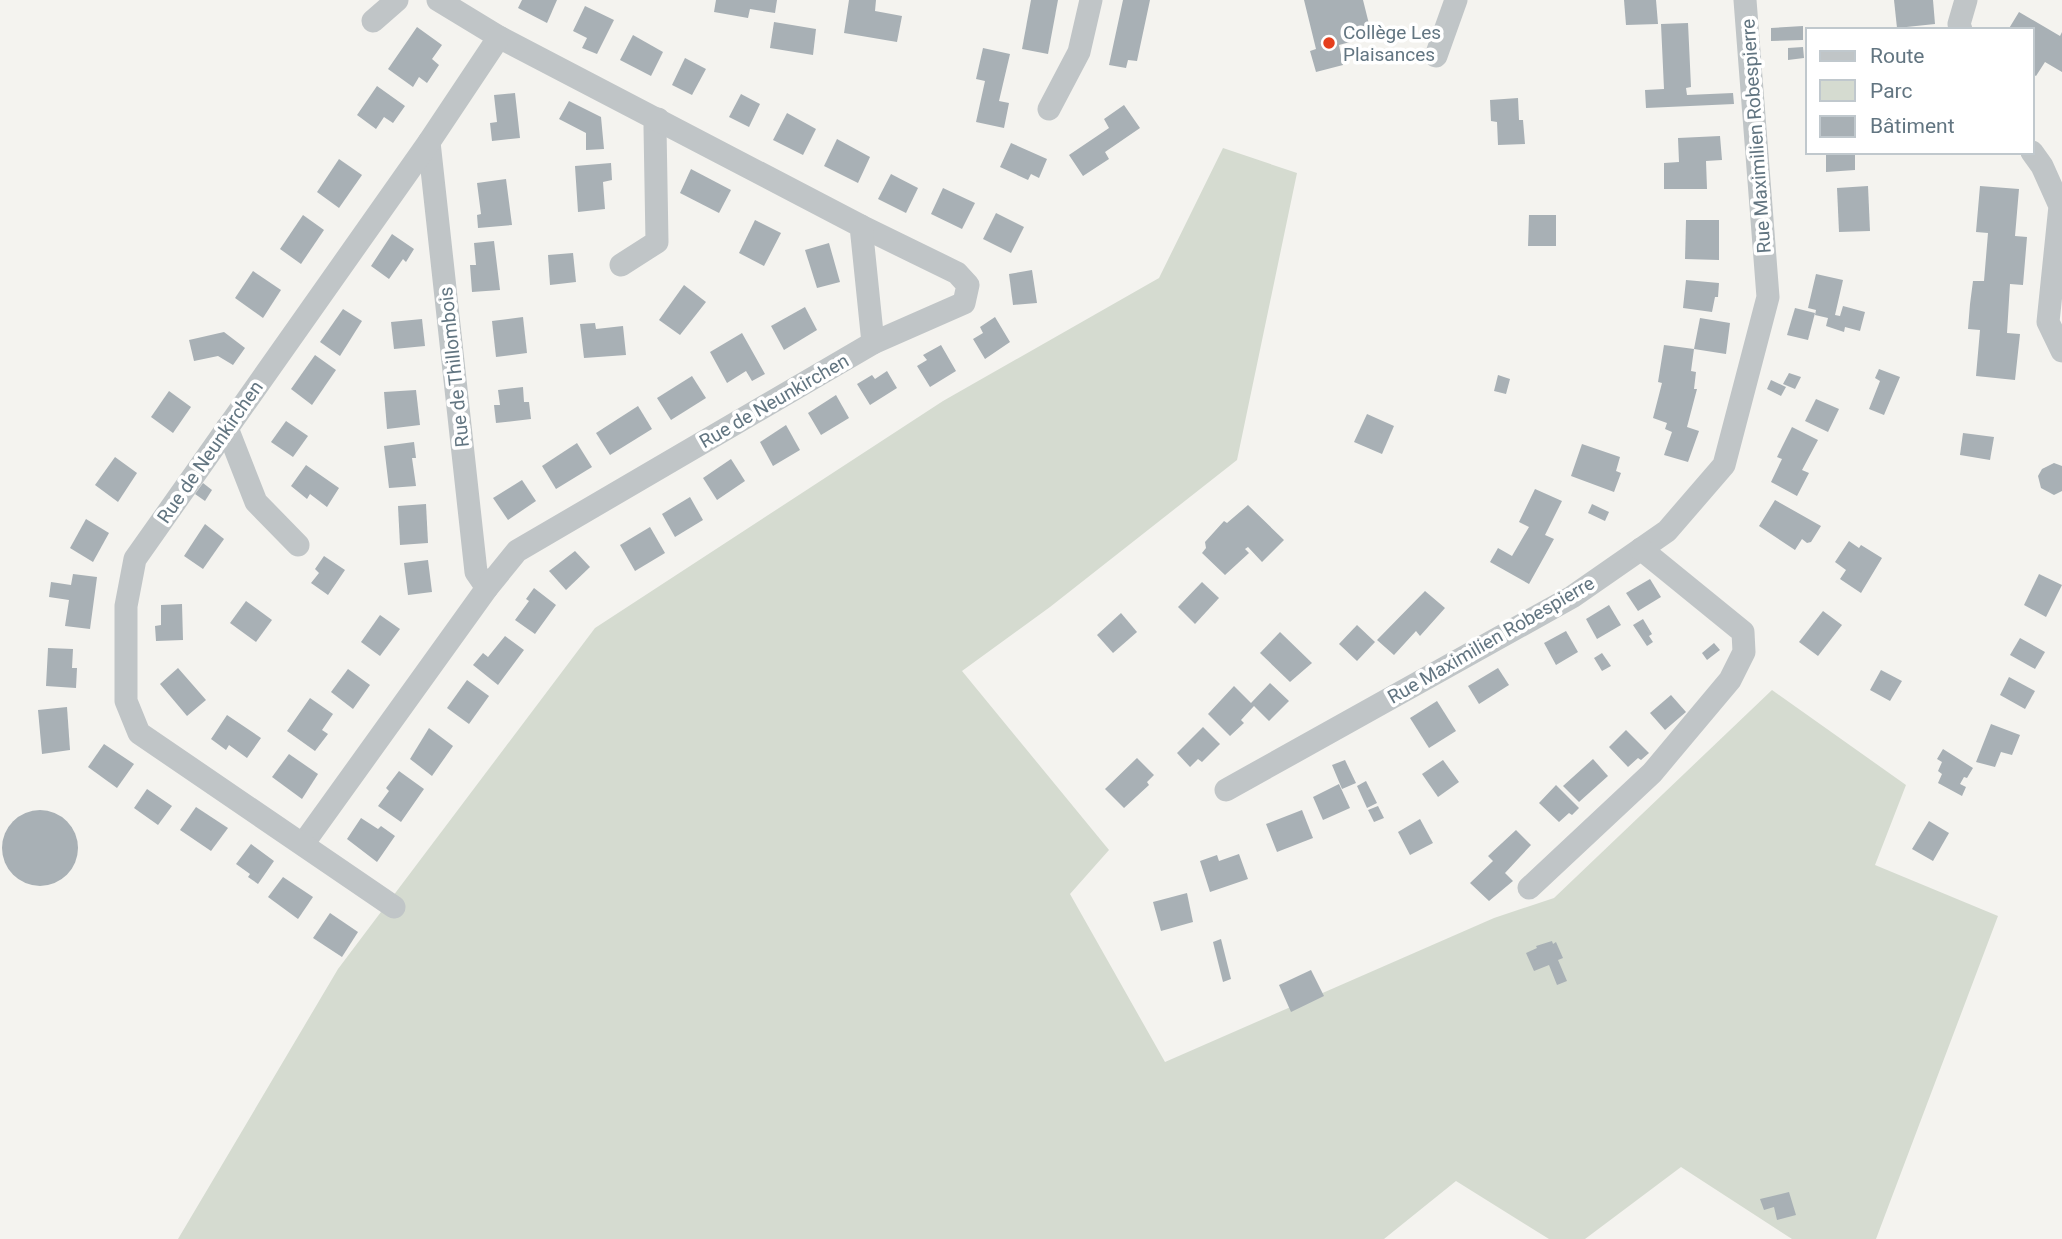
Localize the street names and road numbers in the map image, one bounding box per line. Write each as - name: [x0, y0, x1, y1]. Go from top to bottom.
- street label: Rue Maximilien Robespierre: [1736, 18, 1776, 254]
- street label: Rue de Thillombois: [434, 286, 474, 448]
- street label: Rue de Neunkirchen: [695, 349, 853, 453]
- street label: Rue de Neunkirchen: [152, 376, 268, 528]
- street label: Rue Maximilien Robespierre: [1383, 571, 1599, 709]

